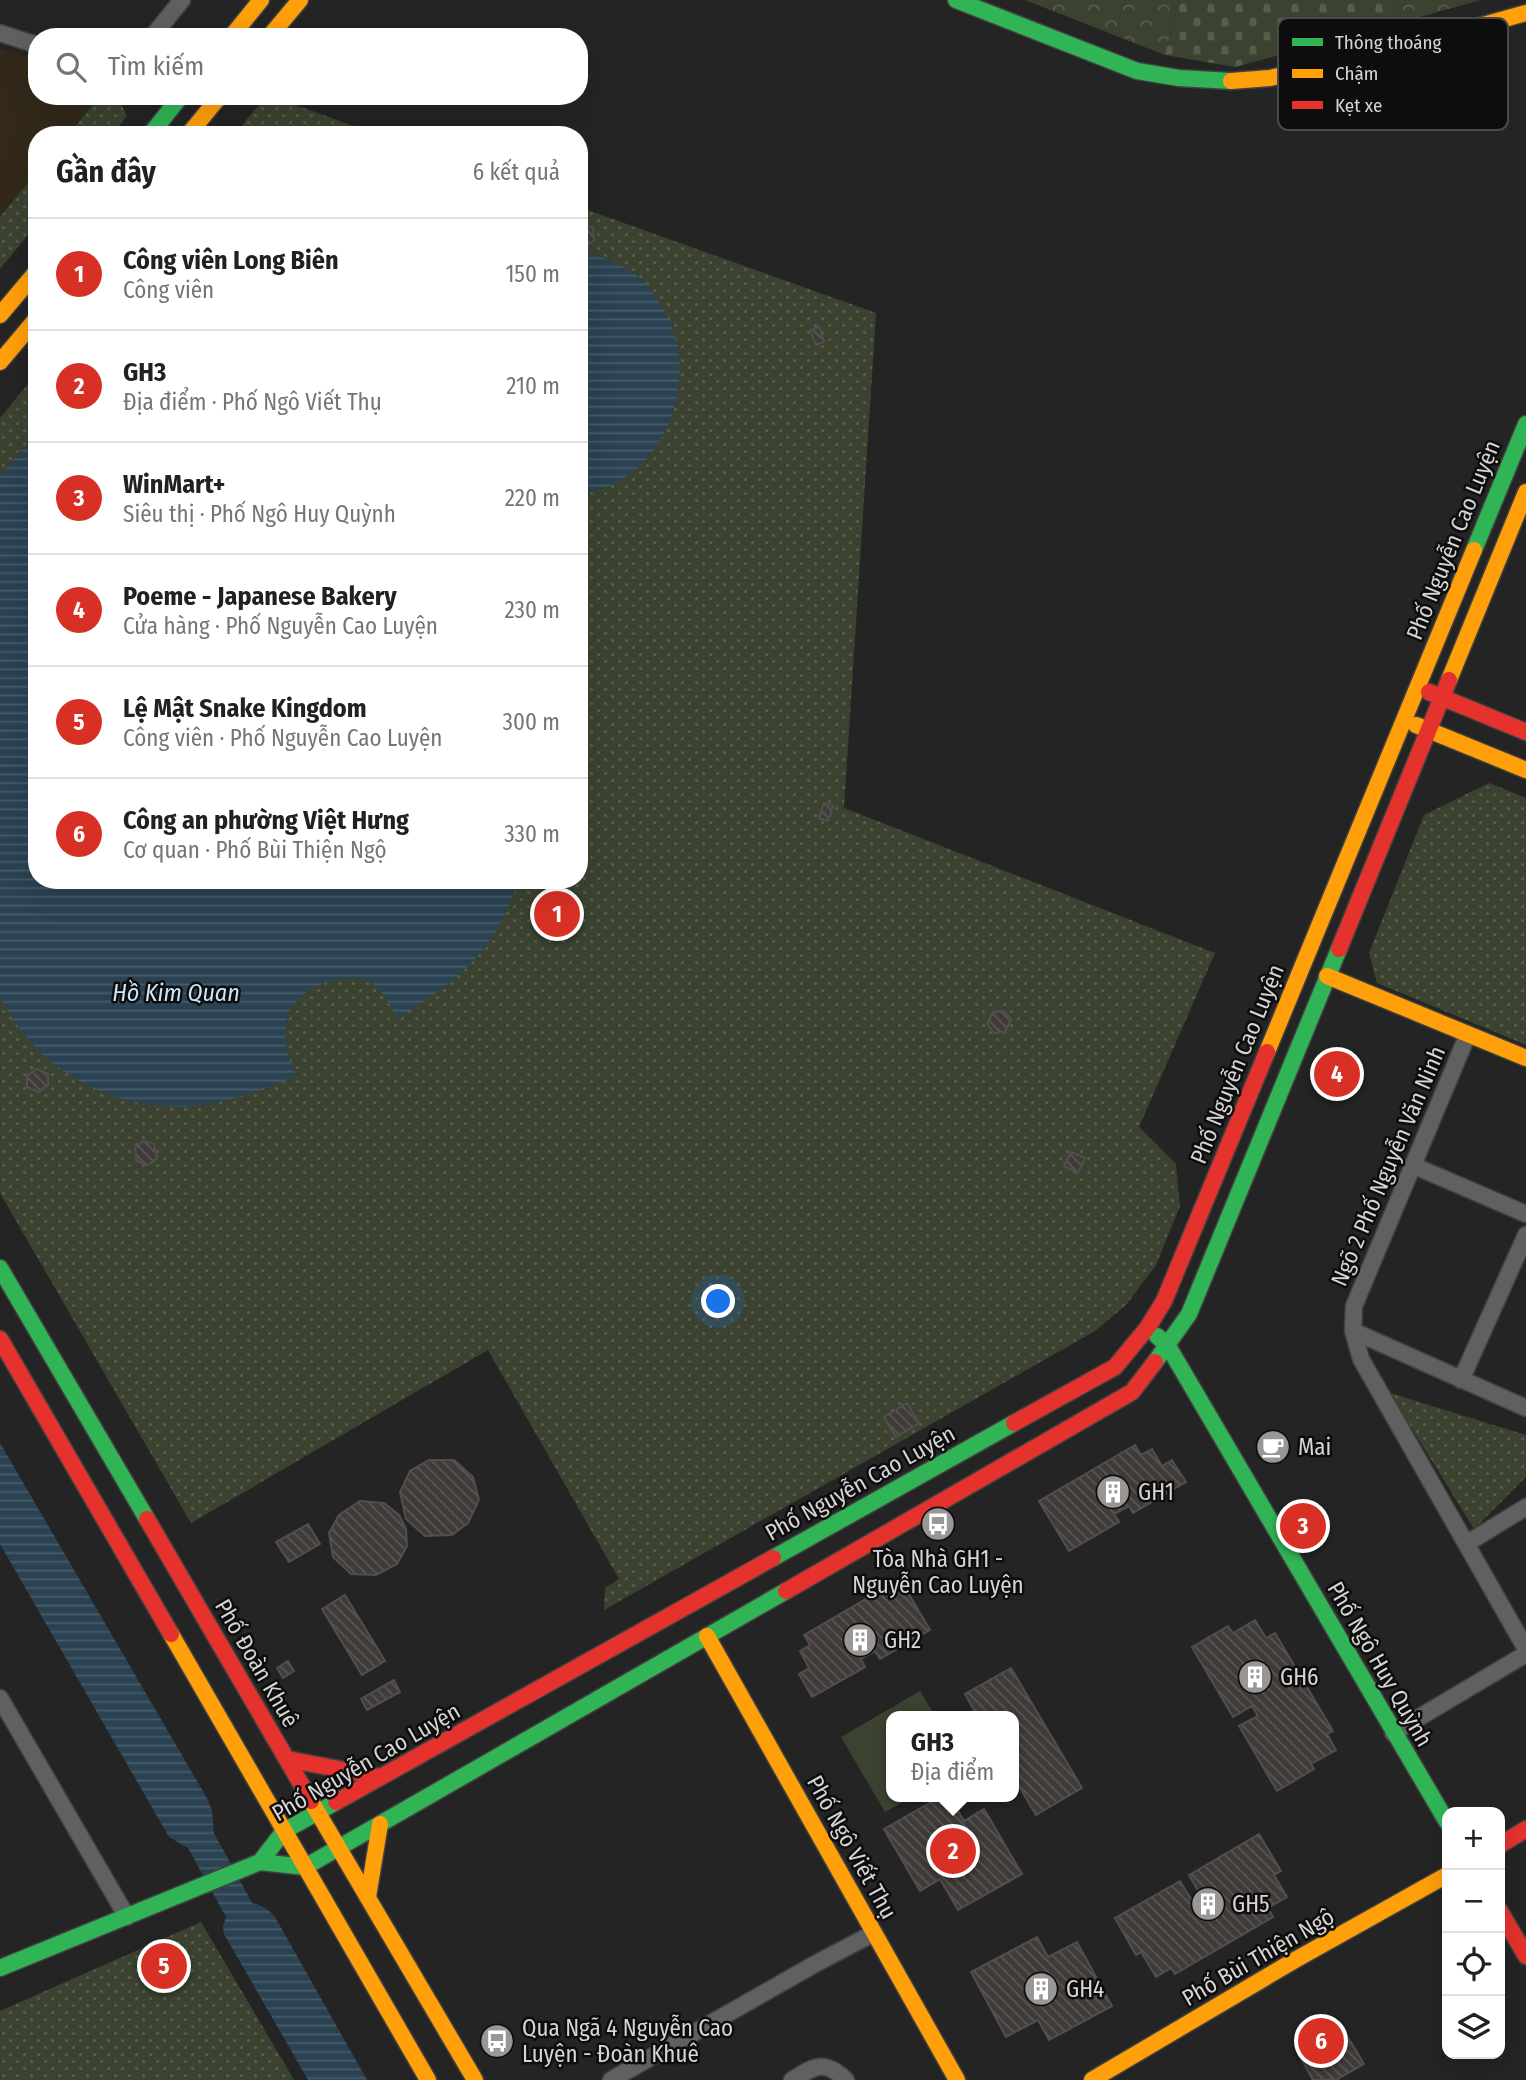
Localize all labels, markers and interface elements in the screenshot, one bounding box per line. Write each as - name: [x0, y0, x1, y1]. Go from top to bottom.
- legend: [1278, 18, 1508, 130]
- search box: [28, 28, 588, 105]
- text: Thông thoáng: [1335, 31, 1442, 54]
- icon: search: [52, 48, 90, 86]
- text: Tìm kiếm: [108, 51, 204, 82]
- text: Chậm: [1335, 62, 1378, 85]
- text: Kẹt xe: [1335, 94, 1382, 117]
- text: Gần đây: [56, 154, 156, 190]
- text: 6 kết quả: [473, 158, 560, 186]
- text: Công viên Long Biên: [123, 245, 339, 276]
- text: 1: [74, 260, 84, 288]
- text: 150 m: [505, 260, 560, 288]
- text: Công viên: [123, 276, 214, 304]
- text: GH3: [123, 357, 166, 388]
- text: 2: [74, 372, 84, 400]
- text: 210 m: [506, 372, 560, 400]
- text: Địa điểm · Phố Ngô Viết Thụ: [123, 388, 382, 416]
- street label: Phố Nguyễn Cao Luyện: [1400, 436, 1506, 644]
- text: WinMart+: [123, 469, 225, 500]
- text: 3: [74, 484, 84, 512]
- text: 220 m: [505, 484, 560, 512]
- text: Siêu thị · Phố Ngô Huy Quỳnh: [123, 500, 396, 528]
- text: Poeme - Japanese Bakery: [123, 581, 397, 612]
- text: 4: [73, 596, 85, 624]
- text: 230 m: [504, 596, 560, 624]
- text: Cửa hàng · Phố Nguyễn Cao Luyện: [123, 612, 438, 640]
- text: Lệ Mật Snake Kingdom: [123, 693, 367, 724]
- text: 5: [73, 708, 85, 736]
- text: 300 m: [503, 708, 560, 736]
- text: Công viên · Phố Nguyễn Cao Luyện: [123, 724, 442, 752]
- text: Công an phường Việt Hưng: [123, 805, 409, 836]
- text: 6: [73, 820, 85, 848]
- text: 330 m: [504, 820, 560, 848]
- text: Cơ quan · Phố Bùi Thiện Ngộ: [123, 836, 387, 864]
- pin: 1: [534, 888, 580, 940]
- street label: Phố Nguyễn Cao Luyện: [1184, 960, 1290, 1168]
- water label: Hồ Kim Quan: [112, 979, 240, 1007]
- street label: Ngõ 2 Phố Nguyễn Văn Ninh: [1325, 1042, 1451, 1290]
- pin: 4: [1314, 1048, 1360, 1100]
- your location: [701, 1284, 735, 1318]
- street label: Phố Nguyễn Cao Luyện: [760, 1419, 960, 1547]
- cafe icon: Mai: [1254, 1428, 1292, 1466]
- place label: Mai: [1298, 1433, 1331, 1461]
- building icon: GH1: [1094, 1473, 1132, 1511]
- place label: GH1: [1138, 1478, 1174, 1506]
- pin: 3: [1280, 1500, 1326, 1552]
- bus stop icon: Tòa Nhà GH1 - Nguyễn Cao Luyện: [919, 1505, 957, 1543]
- place label: Tòa Nhà GH1 - Nguyễn Cao Luyện: [852, 1545, 1024, 1599]
- street label: Phố Ngô Huy Quỳnh: [1321, 1577, 1439, 1751]
- street label: Phố Đoàn Khuê: [209, 1594, 305, 1732]
- building icon: GH2: [841, 1621, 879, 1659]
- place label: GH2: [884, 1626, 921, 1654]
- building icon: GH6: [1236, 1658, 1274, 1696]
- place label: GH6: [1280, 1663, 1319, 1691]
- street label: Phố Nguyễn Cao Luyện: [267, 1697, 465, 1827]
- popup: [886, 1711, 1019, 1802]
- text: GH3: [911, 1727, 954, 1758]
- text: Địa điểm: [911, 1758, 994, 1786]
- street label: Phố Ngô Viết Thụ: [801, 1770, 903, 1924]
- map controls: [1442, 1807, 1505, 2059]
- button: +: [1442, 1807, 1505, 1870]
- pin: 2: [930, 1825, 976, 1877]
- button: −: [1442, 1870, 1505, 1933]
- building icon: GH5: [1189, 1885, 1227, 1923]
- place label: GH5: [1232, 1890, 1270, 1918]
- street label: Phố Bùi Thiện Ngộ: [1177, 1902, 1339, 2012]
- button: locate: [1442, 1933, 1505, 1996]
- pin: 5: [141, 1940, 187, 1992]
- building icon: GH4: [1022, 1970, 1060, 2008]
- place label: GH4: [1066, 1975, 1104, 2003]
- button: layers: [1442, 1996, 1505, 2059]
- place label: Qua Ngã 4 Nguyễn Cao Luyện - Đoàn Khuê: [522, 2014, 733, 2068]
- pin: 6: [1298, 2015, 1344, 2067]
- bus stop icon: Qua Ngã 4 Nguyễn Cao Luyện - Đoàn Khuê: [478, 2022, 516, 2060]

